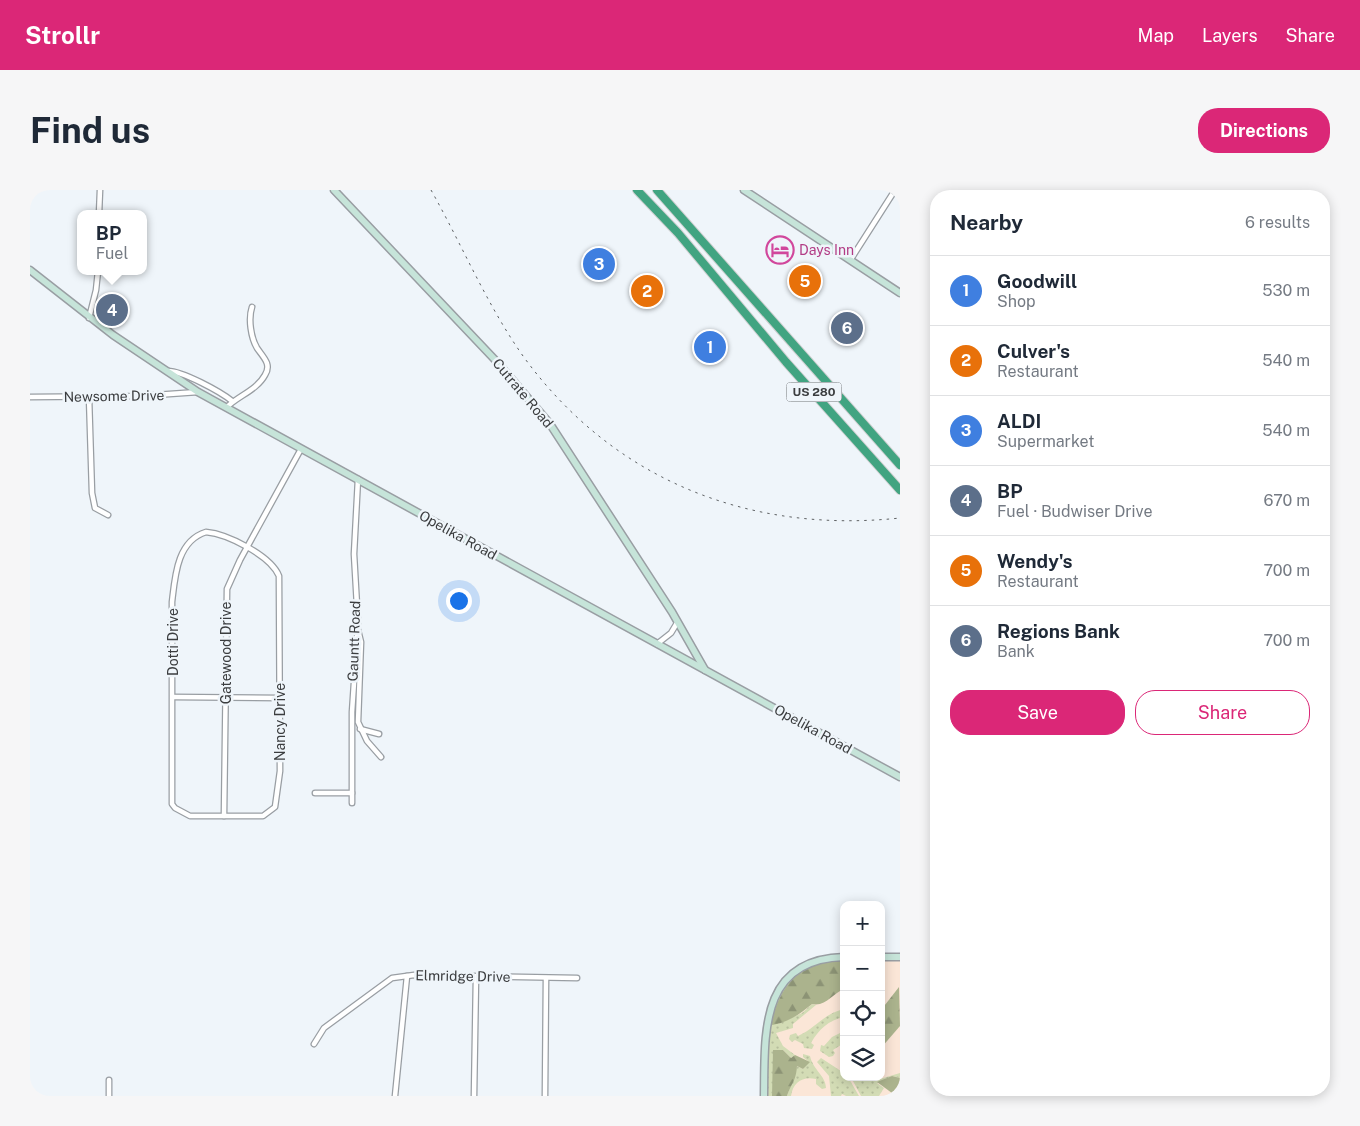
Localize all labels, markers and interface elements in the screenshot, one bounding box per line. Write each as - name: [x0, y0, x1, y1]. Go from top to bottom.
- text: Strollr: [25, 21, 100, 49]
- text: Map: [1138, 25, 1174, 46]
- text: Layers: [1202, 25, 1258, 46]
- text: Share: [1286, 25, 1335, 46]
- button: Directions: [1198, 108, 1330, 153]
- text: Find us: [30, 110, 150, 151]
- popup: [77, 210, 147, 275]
- text: Nearby: [950, 210, 1023, 235]
- text: 6 results: [1245, 213, 1310, 232]
- text: BP: [96, 222, 121, 244]
- hotel icon: Days Inn: [765, 235, 795, 265]
- place label: Days Inn: [799, 242, 854, 258]
- text: Fuel: [96, 244, 128, 263]
- pin: 3: [583, 245, 615, 283]
- pin: 5: [789, 262, 821, 300]
- text: Goodwill: [997, 270, 1077, 292]
- pin: 2: [631, 272, 663, 310]
- text: 1: [963, 281, 969, 300]
- text: 530 m: [1262, 281, 1310, 300]
- pin: 4: [96, 291, 128, 329]
- text: Shop: [997, 292, 1036, 311]
- pin: 6: [831, 309, 863, 347]
- pin: 1: [694, 328, 726, 366]
- text: Culver's: [997, 340, 1070, 362]
- text: 2: [961, 351, 971, 370]
- text: 540 m: [1262, 351, 1310, 370]
- street label: Cutrate Road: [489, 355, 557, 431]
- text: Restaurant: [997, 362, 1079, 381]
- road number: US 280: [786, 382, 842, 402]
- street label: Newsome Drive: [63, 387, 165, 405]
- text: ALDI: [997, 410, 1041, 432]
- text: 3: [961, 421, 971, 440]
- text: 540 m: [1262, 421, 1310, 440]
- text: Supermarket: [997, 432, 1094, 451]
- text: BP: [997, 480, 1023, 502]
- text: 4: [961, 491, 971, 510]
- text: 670 m: [1264, 491, 1310, 510]
- text: Fuel · Budwiser Drive: [997, 502, 1152, 521]
- street label: Opelika Road: [416, 507, 500, 563]
- text: Wendy's: [997, 550, 1073, 572]
- text: 5: [961, 561, 971, 580]
- text: 700 m: [1264, 561, 1310, 580]
- text: Restaurant: [997, 572, 1079, 591]
- your location: [446, 588, 472, 614]
- street label: Gauntt Road: [345, 600, 363, 682]
- street label: Gatewood Drive: [218, 602, 234, 704]
- street label: Dotti Drive: [165, 608, 181, 676]
- text: Regions Bank: [997, 620, 1120, 642]
- text: 6: [961, 631, 971, 650]
- text: 700 m: [1264, 631, 1310, 650]
- text: Bank: [997, 642, 1035, 661]
- street label: Nancy Drive: [272, 683, 288, 761]
- button: Save: [950, 690, 1125, 735]
- button: Share: [1135, 690, 1310, 735]
- street label: Opelika Road: [771, 701, 855, 757]
- map controls: [840, 901, 885, 1081]
- button: +: [840, 901, 885, 946]
- button: −: [840, 946, 885, 991]
- street label: Elmridge Drive: [415, 967, 511, 985]
- button: locate: [840, 991, 885, 1036]
- button: layers: [840, 1036, 885, 1081]

